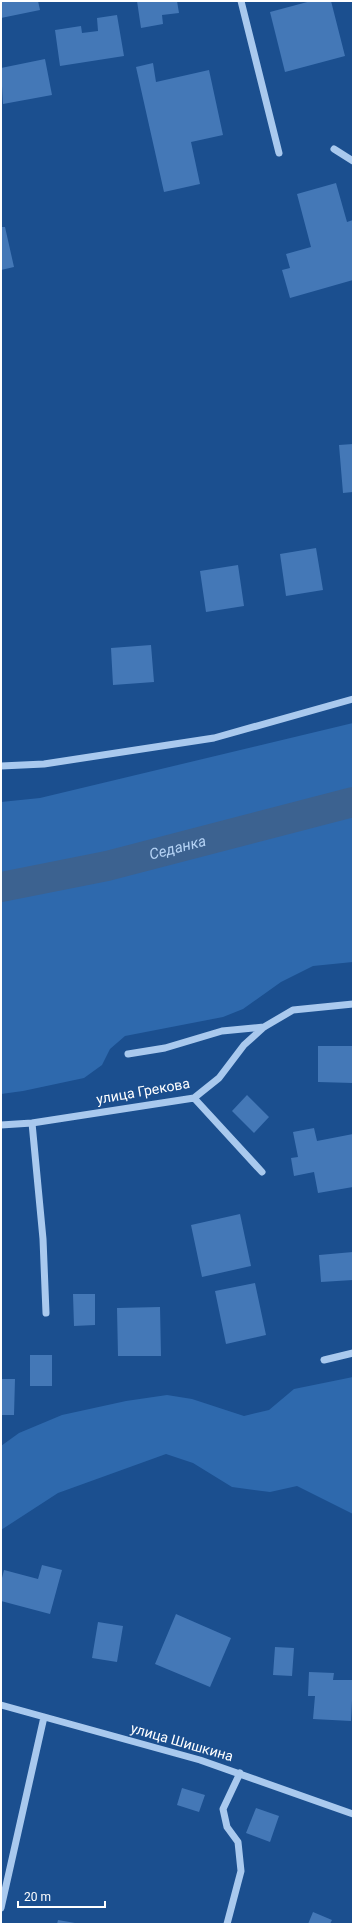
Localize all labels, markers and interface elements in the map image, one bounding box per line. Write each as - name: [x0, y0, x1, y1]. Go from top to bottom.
- water label: Седанка: [147, 832, 208, 864]
- street label: улица Грекова: [95, 1075, 191, 1107]
- street label: улица Шишкина: [129, 1720, 235, 1764]
- scale bar: [18, 1883, 105, 1909]
- text: 20 m: [24, 1890, 51, 1904]

